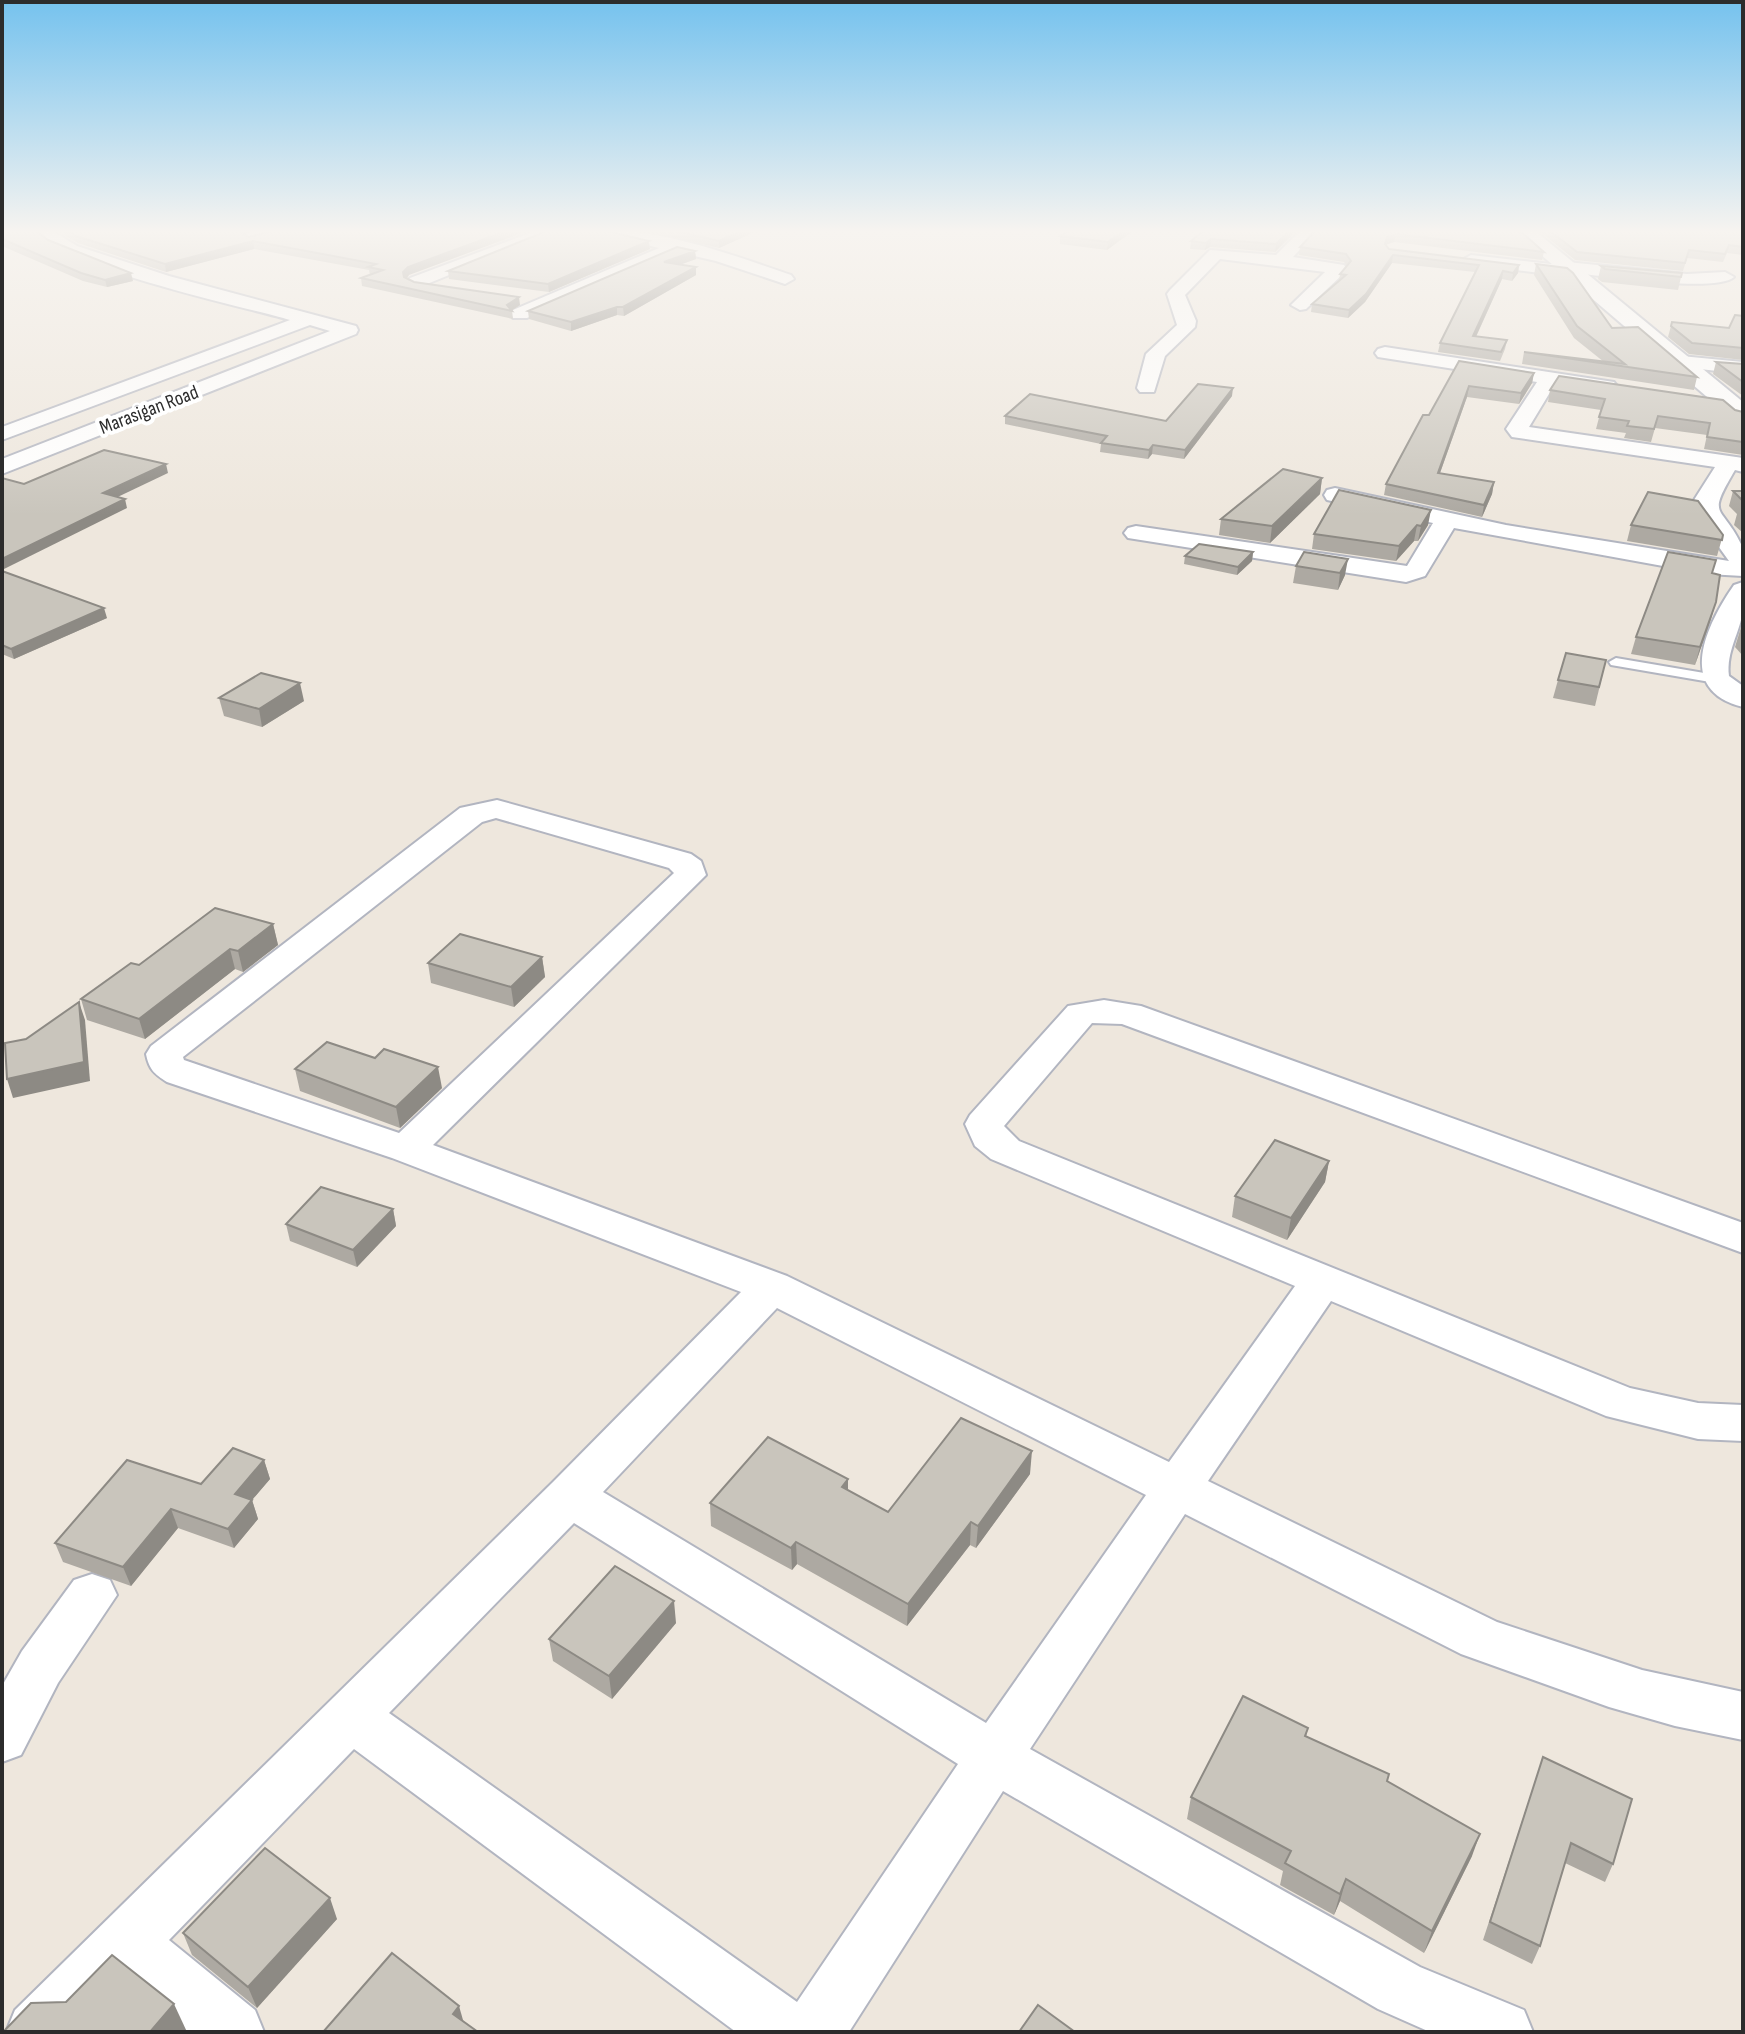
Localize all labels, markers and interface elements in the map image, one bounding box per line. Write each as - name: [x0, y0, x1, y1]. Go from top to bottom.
- street label: Marasigan Road: [96, 380, 202, 440]

